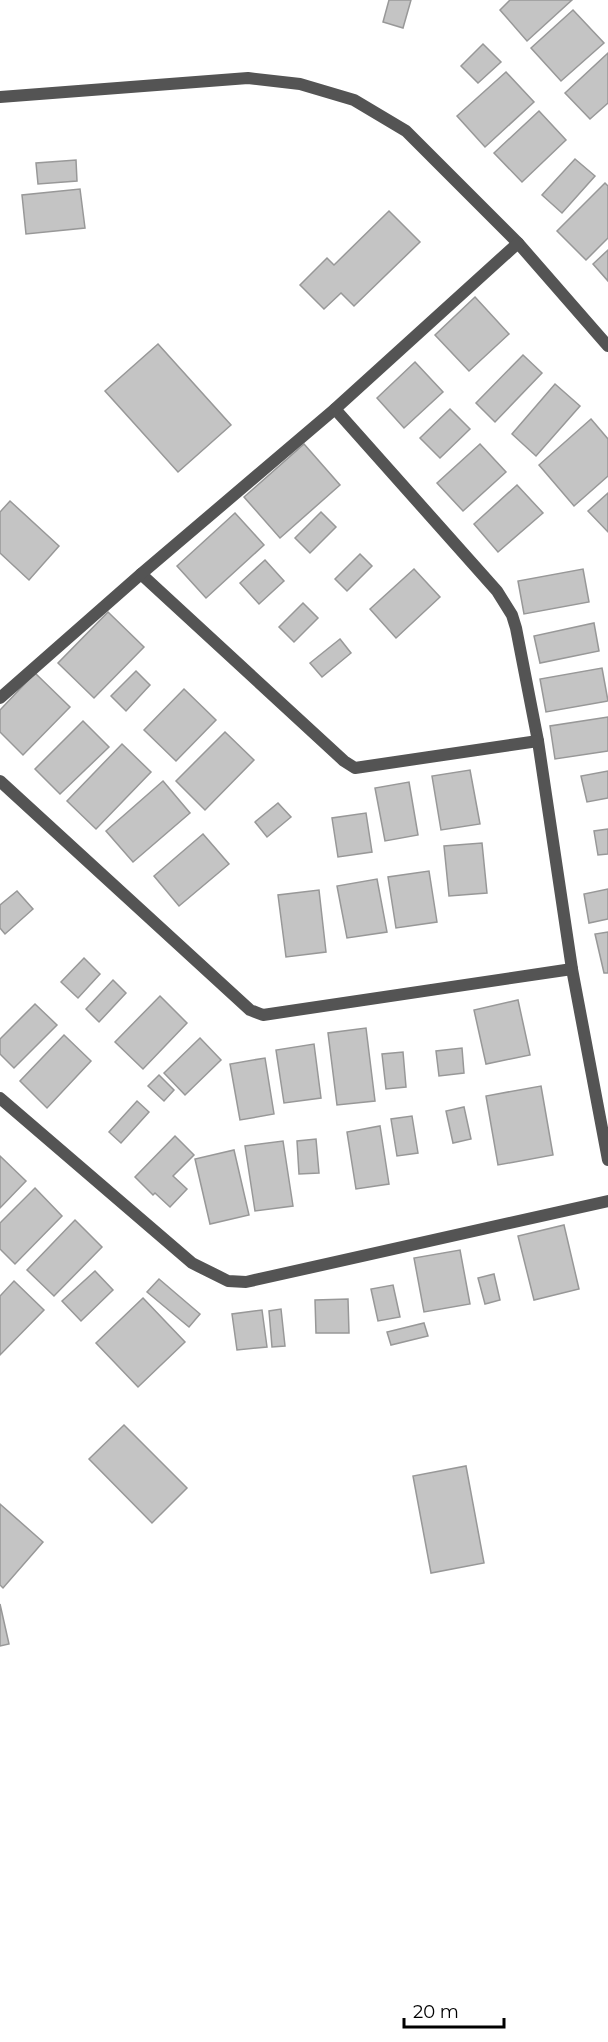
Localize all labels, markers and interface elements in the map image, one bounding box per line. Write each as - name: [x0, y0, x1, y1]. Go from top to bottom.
- scale bar: [404, 1991, 504, 2029]
- text: 20 m: [413, 2001, 459, 2023]

